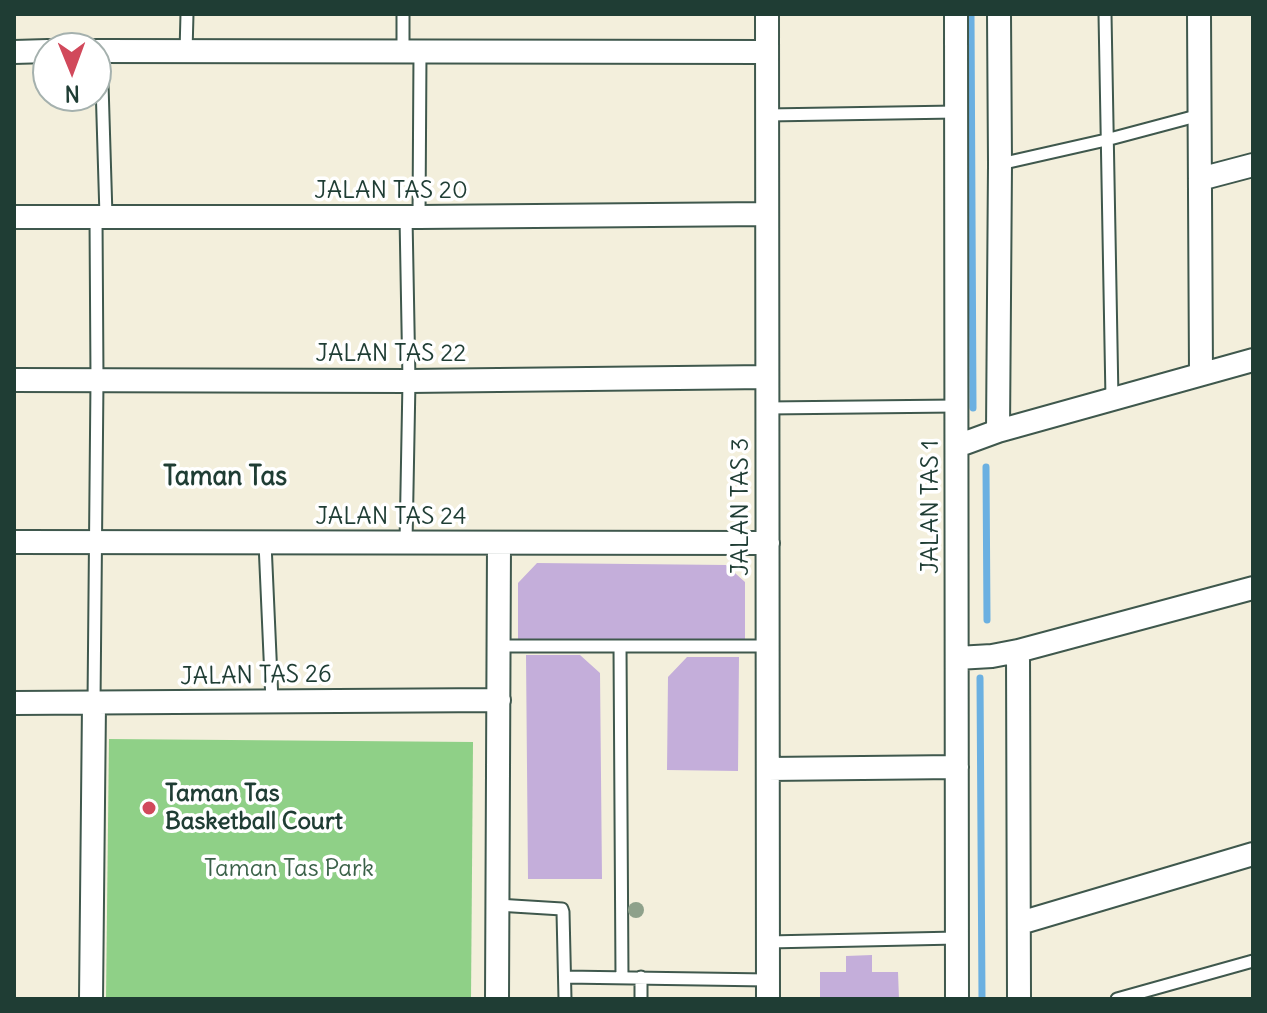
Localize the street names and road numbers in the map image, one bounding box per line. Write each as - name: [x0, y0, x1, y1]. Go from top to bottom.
- street label: JALAN TAS 20: [314, 177, 468, 205]
- street label: JALAN TAS 22: [316, 340, 466, 368]
- street label: JALAN TAS 3: [727, 438, 755, 576]
- street label: JALAN TAS 1: [917, 440, 945, 574]
- street label: JALAN TAS 24: [315, 503, 467, 531]
- street label: JALAN TAS 26: [180, 660, 332, 692]

